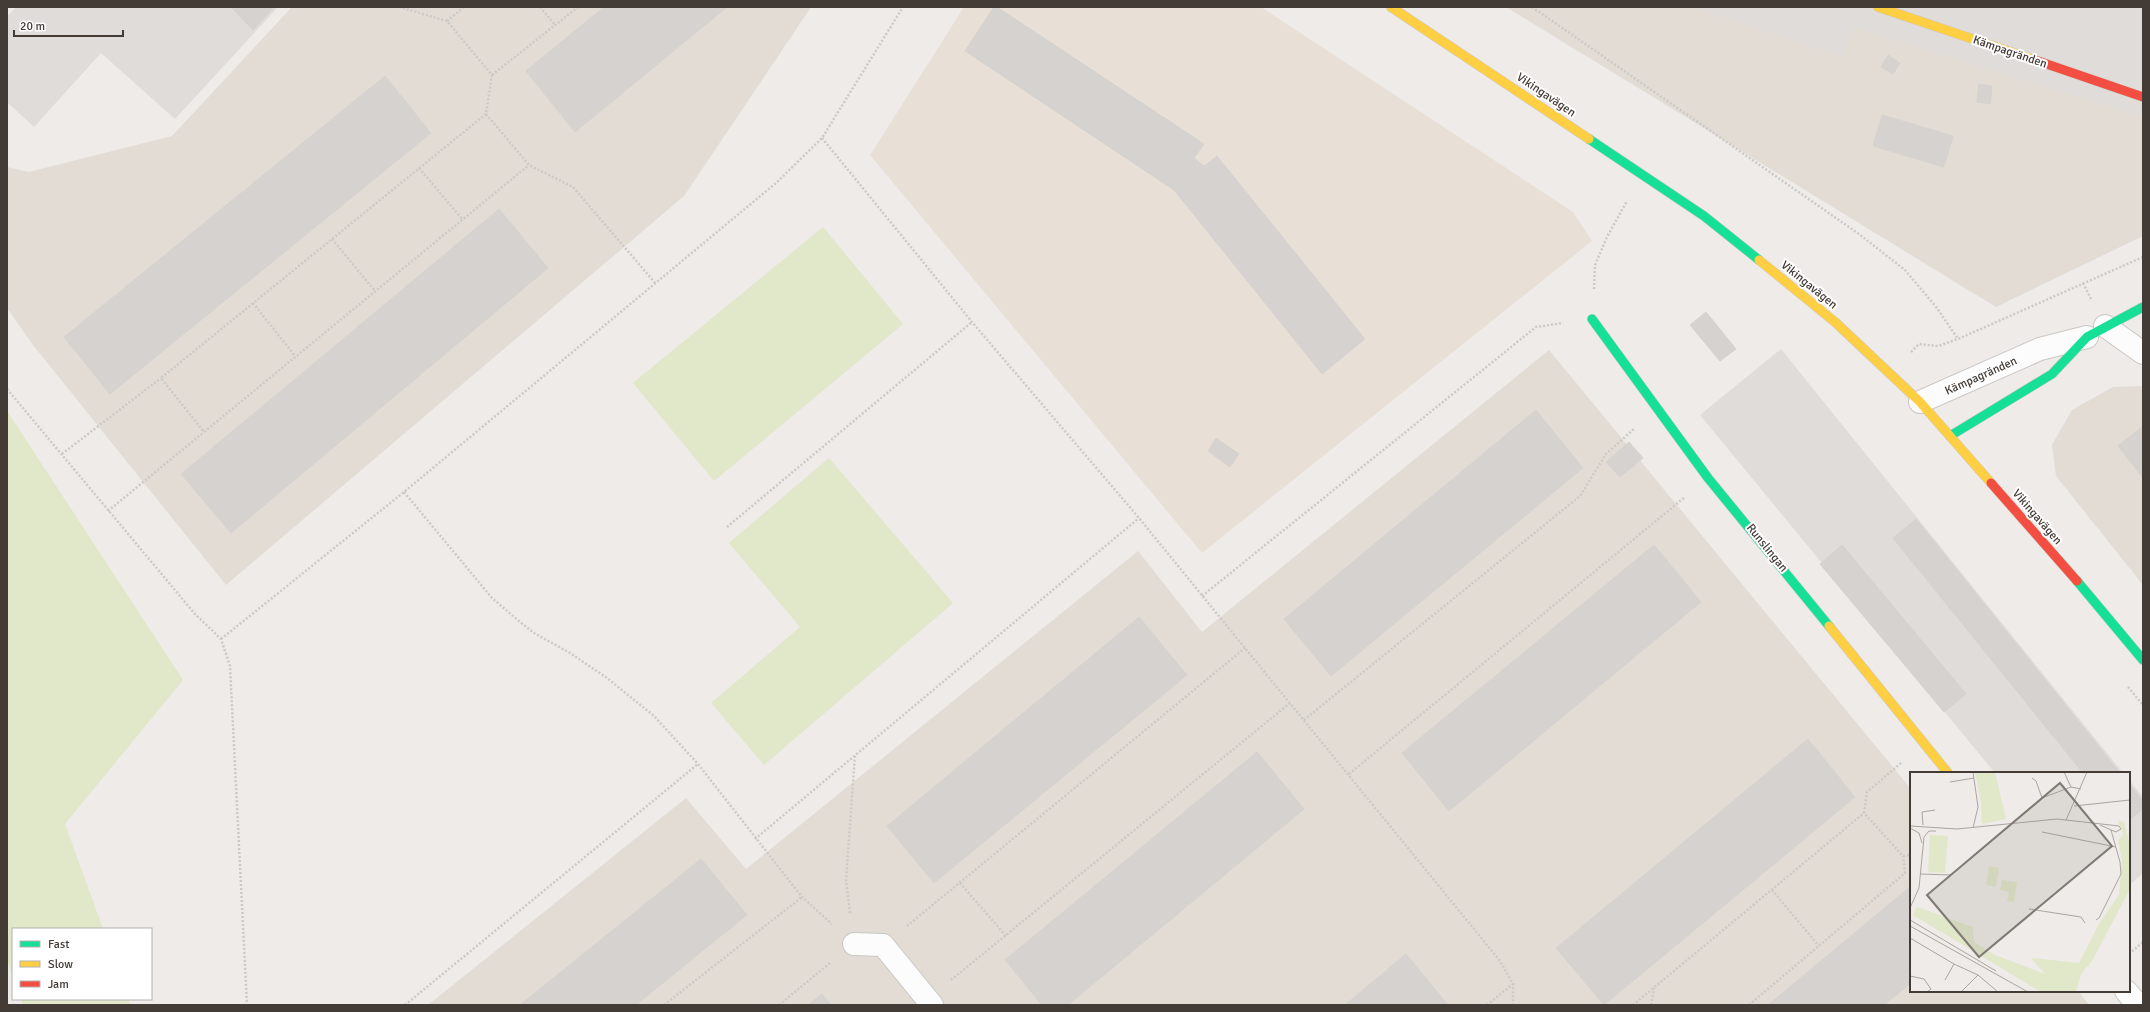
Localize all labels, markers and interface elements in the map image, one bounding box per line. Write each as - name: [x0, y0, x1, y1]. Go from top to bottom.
- scale bar: [14, 12, 123, 38]
- text: 20 m: [20, 19, 45, 34]
- street label: Kämpagränden: [1971, 32, 2049, 72]
- street label: Vikingavägen: [1513, 70, 1579, 120]
- street label: Vikingavägen: [1778, 258, 1840, 312]
- street label: Kämpagränden: [1943, 353, 2019, 399]
- street label: Vikingavägen: [2009, 486, 2065, 548]
- street label: Runslingan: [1743, 521, 1791, 575]
- inset map: [1910, 772, 2130, 992]
- legend: [12, 928, 152, 1000]
- text: Fast: [48, 937, 69, 952]
- text: Slow: [48, 957, 73, 972]
- text: Jam: [48, 977, 69, 992]

